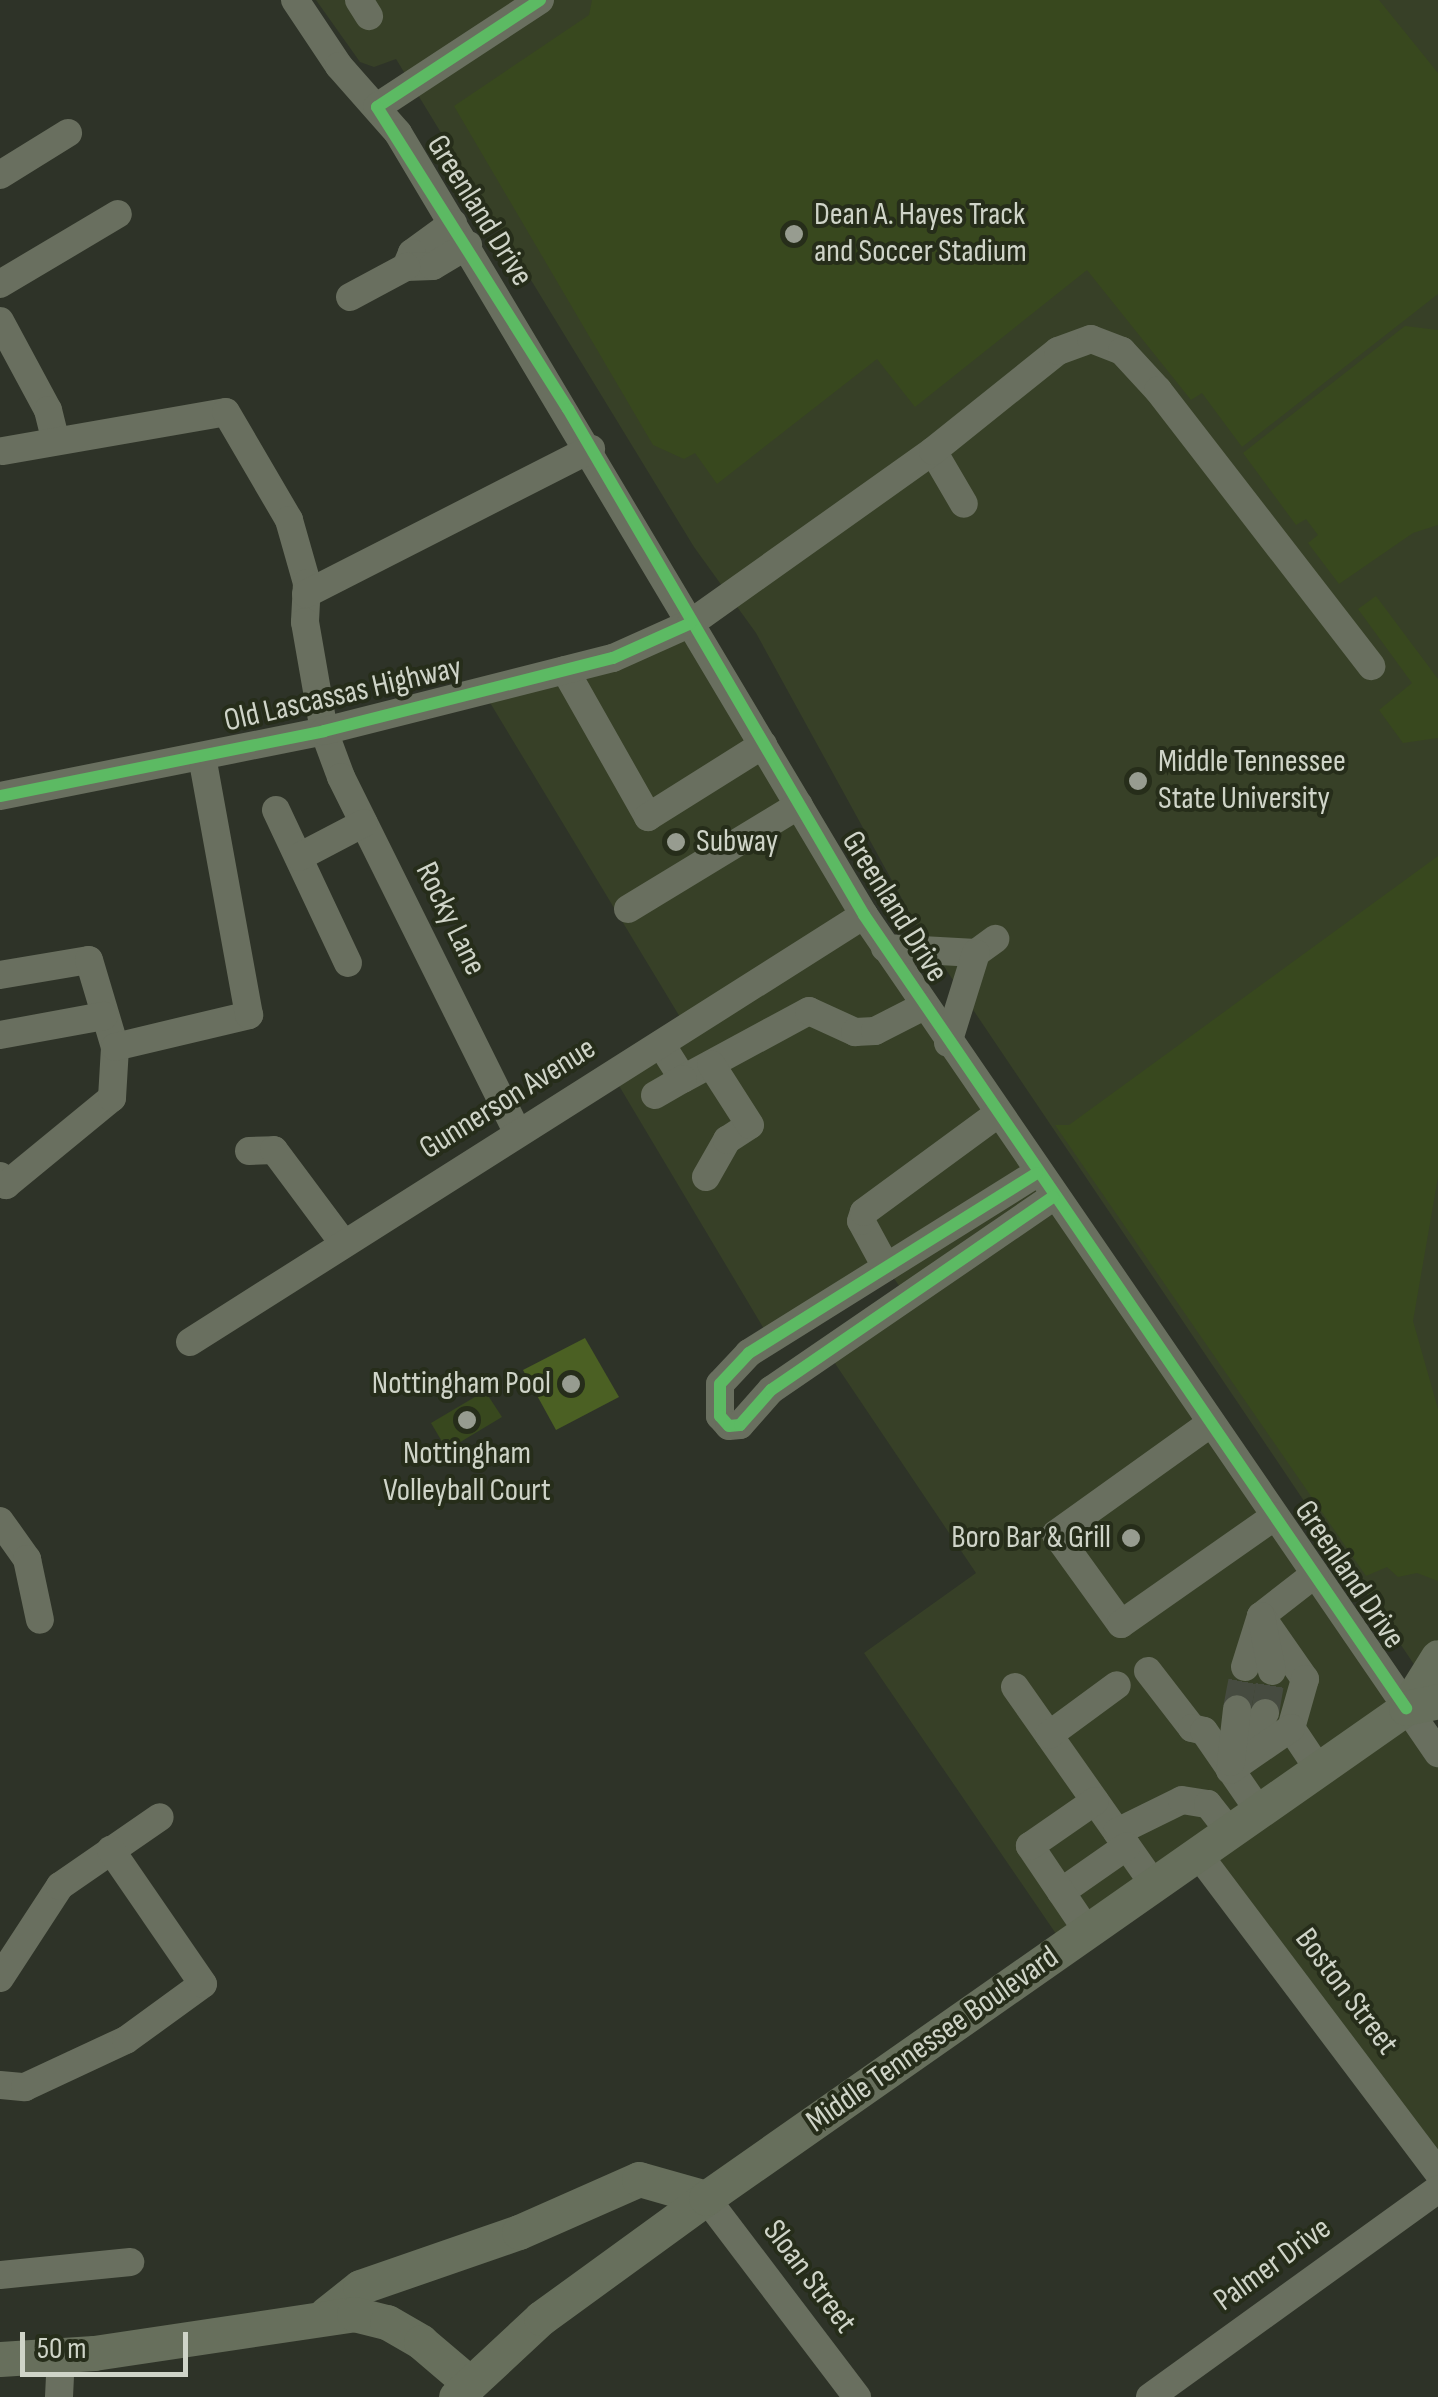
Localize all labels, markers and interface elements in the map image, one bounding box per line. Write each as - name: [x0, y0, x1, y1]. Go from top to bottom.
- street label: Greenland Drive: [418, 129, 540, 293]
- place label: Dean A. Hayes Track and Soccer Stadium: [814, 197, 1027, 272]
- marker: Dean A. Hayes Track and Soccer Stadium: [783, 223, 805, 245]
- street label: Old Lascassas Highway: [221, 649, 465, 741]
- place label: Middle Tennessee State University: [1158, 744, 1346, 819]
- marker: Middle Tennessee State University: [1127, 770, 1149, 792]
- place label: Subway: [696, 823, 778, 861]
- street label: Greenland Drive: [833, 825, 955, 989]
- marker: Subway: [665, 831, 687, 853]
- street label: Rocky Lane: [406, 856, 494, 982]
- street label: Gunnerson Avenue: [413, 1030, 603, 1168]
- place label: Nottingham Pool: [372, 1365, 551, 1403]
- marker: Nottingham Pool: [560, 1373, 582, 1395]
- marker: Nottingham Volleyball Court: [456, 1409, 478, 1431]
- place label: Nottingham Volleyball Court: [383, 1436, 551, 1511]
- street label: Greenland Drive: [1285, 1494, 1413, 1656]
- place label: Boro Bar & Grill: [951, 1519, 1111, 1557]
- marker: Boro Bar & Grill: [1120, 1527, 1142, 1549]
- street label: Boston Street: [1286, 1921, 1406, 2063]
- street label: Middle Tennessee Boulevard: [800, 1939, 1066, 2141]
- street label: Palmer Drive: [1207, 2210, 1339, 2320]
- street label: Sloan Street: [754, 2213, 864, 2341]
- scale bar: [25, 2312, 192, 2374]
- text: 50 m: [37, 2331, 86, 2367]

